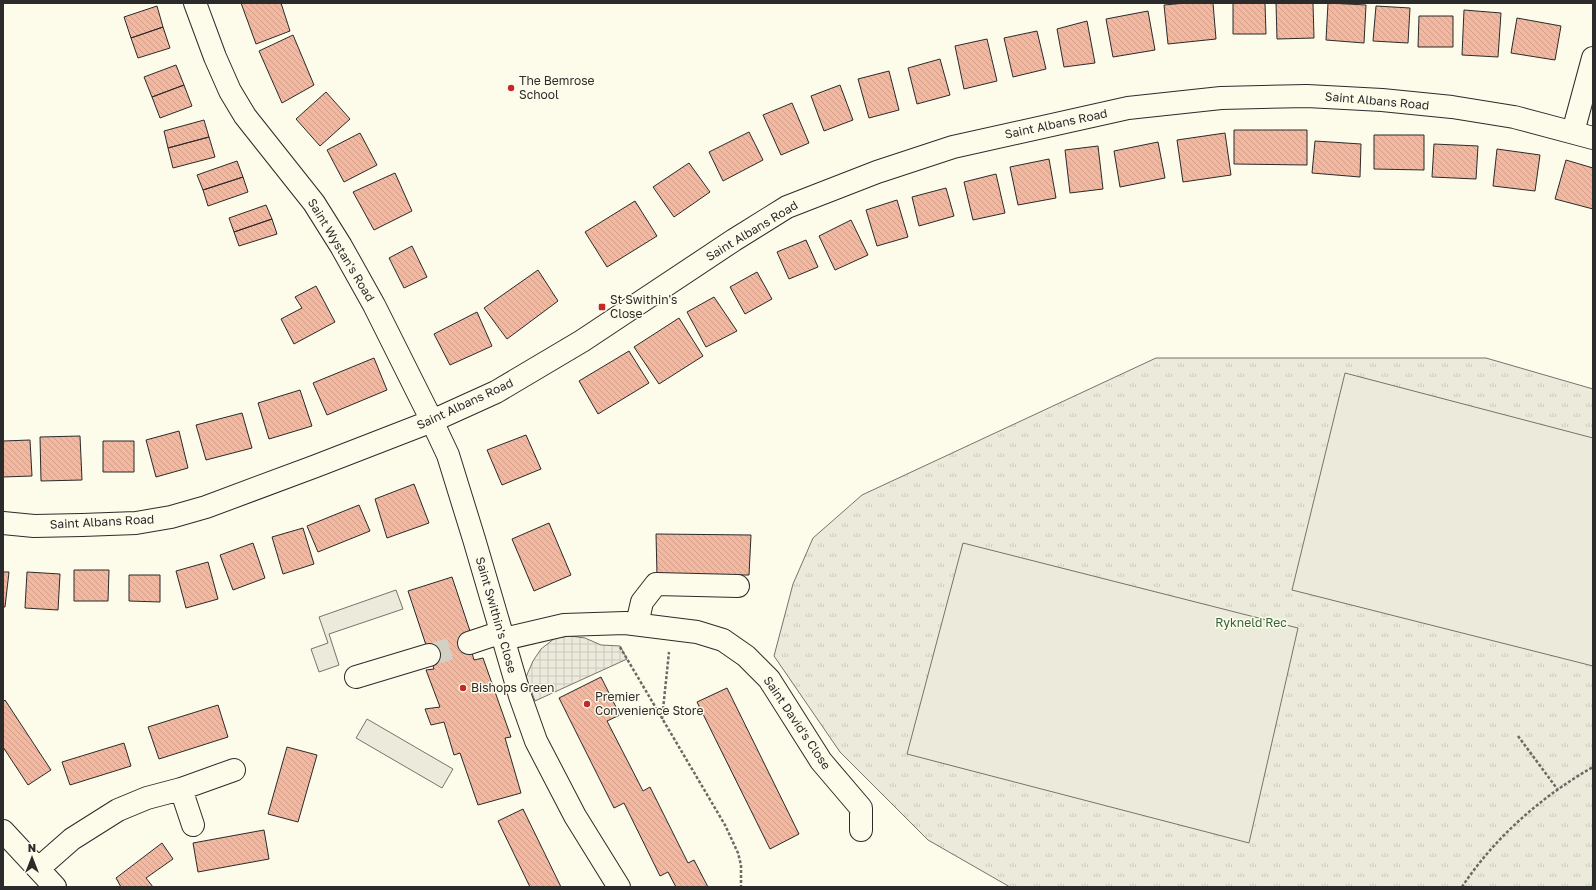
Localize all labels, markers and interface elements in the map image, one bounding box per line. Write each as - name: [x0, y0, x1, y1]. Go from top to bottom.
- place label: The Bemrose School: [519, 73, 595, 102]
- marker: The Bemrose School: [506, 83, 516, 93]
- street label: Saint Albans Road: [1324, 88, 1430, 113]
- street label: Saint Albans Road: [1003, 105, 1109, 142]
- street label: Saint Wystan's Road: [305, 195, 378, 304]
- street label: Saint Albans Road: [703, 197, 800, 264]
- place label: St Swithin's Close: [610, 292, 677, 321]
- marker: St Swithin's Close: [597, 302, 607, 312]
- street label: Saint Albans Road: [414, 375, 515, 432]
- street label: Saint Albans Road: [49, 511, 155, 532]
- street label: Saint Swithin's Close: [473, 555, 520, 675]
- park label: Rykneld Rec: [1215, 615, 1287, 630]
- street label: Saint David's Close: [761, 673, 834, 772]
- place label: Bishops Green: [471, 680, 554, 695]
- marker: Bishops Green: [458, 683, 468, 693]
- place label: Premier Convenience Store: [595, 689, 703, 718]
- marker: Premier Convenience Store: [582, 699, 592, 709]
- north arrow: [12, 838, 52, 878]
- text: N: [28, 841, 36, 854]

